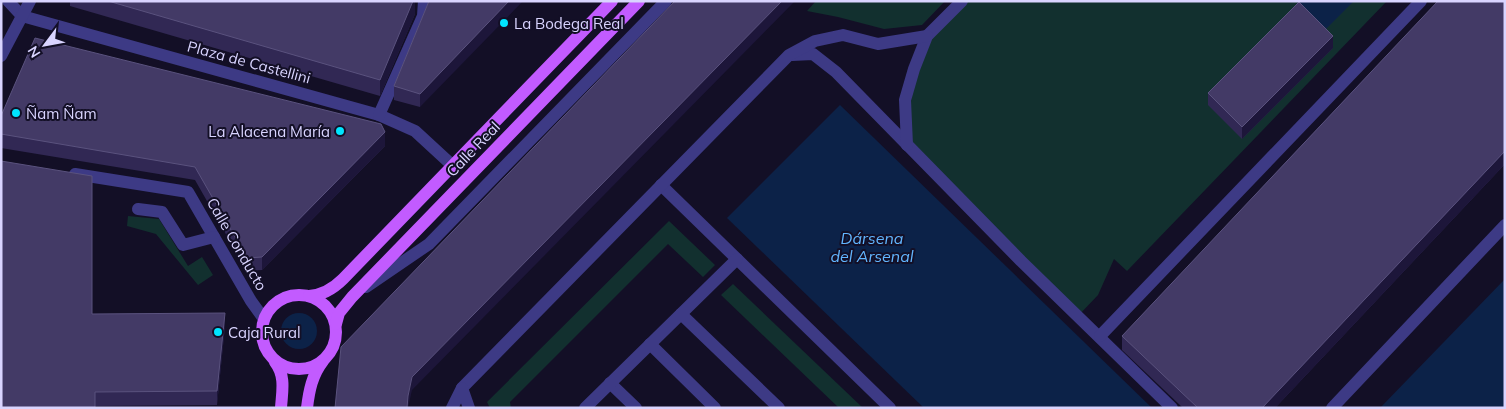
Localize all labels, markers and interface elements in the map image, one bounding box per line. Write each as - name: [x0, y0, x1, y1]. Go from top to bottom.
- place label: La Bodega Real: [514, 14, 624, 33]
- marker: La Bodega Real: [498, 17, 510, 29]
- north arrow: [20, 20, 70, 70]
- street label: Plaza de Castellini: [185, 36, 313, 88]
- text: N: [24, 43, 44, 61]
- place label: Ñam Ñam: [26, 104, 97, 123]
- marker: Ñam Ñam: [10, 107, 22, 119]
- street label: Calle Real: [442, 118, 504, 180]
- place label: La Alacena María: [208, 122, 330, 141]
- marker: La Alacena María: [334, 125, 346, 137]
- street label: Calle Conducto: [203, 194, 271, 294]
- water label: Dársena del Arsenal: [830, 228, 914, 266]
- place label: Caja Rural: [228, 323, 300, 342]
- marker: Caja Rural: [212, 326, 224, 338]

